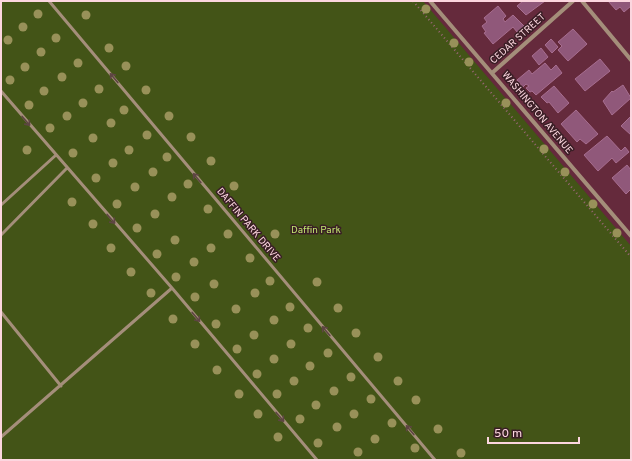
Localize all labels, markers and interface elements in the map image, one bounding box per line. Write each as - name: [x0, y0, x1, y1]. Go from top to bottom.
- street label: CEDAR STREET: [488, 11, 549, 67]
- street label: WASHINGTON AVENUE: [499, 69, 575, 157]
- one-way arrow: [109, 73, 118, 84]
- one-way arrow: [22, 115, 31, 126]
- one-way arrow: [193, 172, 202, 183]
- street label: DAFFIN PARK DRIVE: [213, 185, 283, 265]
- one-way arrow: [107, 214, 116, 224]
- park label: Daffin Park: [291, 224, 341, 237]
- one-way arrow: [192, 312, 201, 323]
- one-way arrow: [322, 325, 331, 336]
- one-way arrow: [275, 412, 284, 422]
- scale bar: [488, 419, 579, 445]
- one-way arrow: [405, 425, 414, 436]
- text: 50 m: [494, 426, 522, 442]

